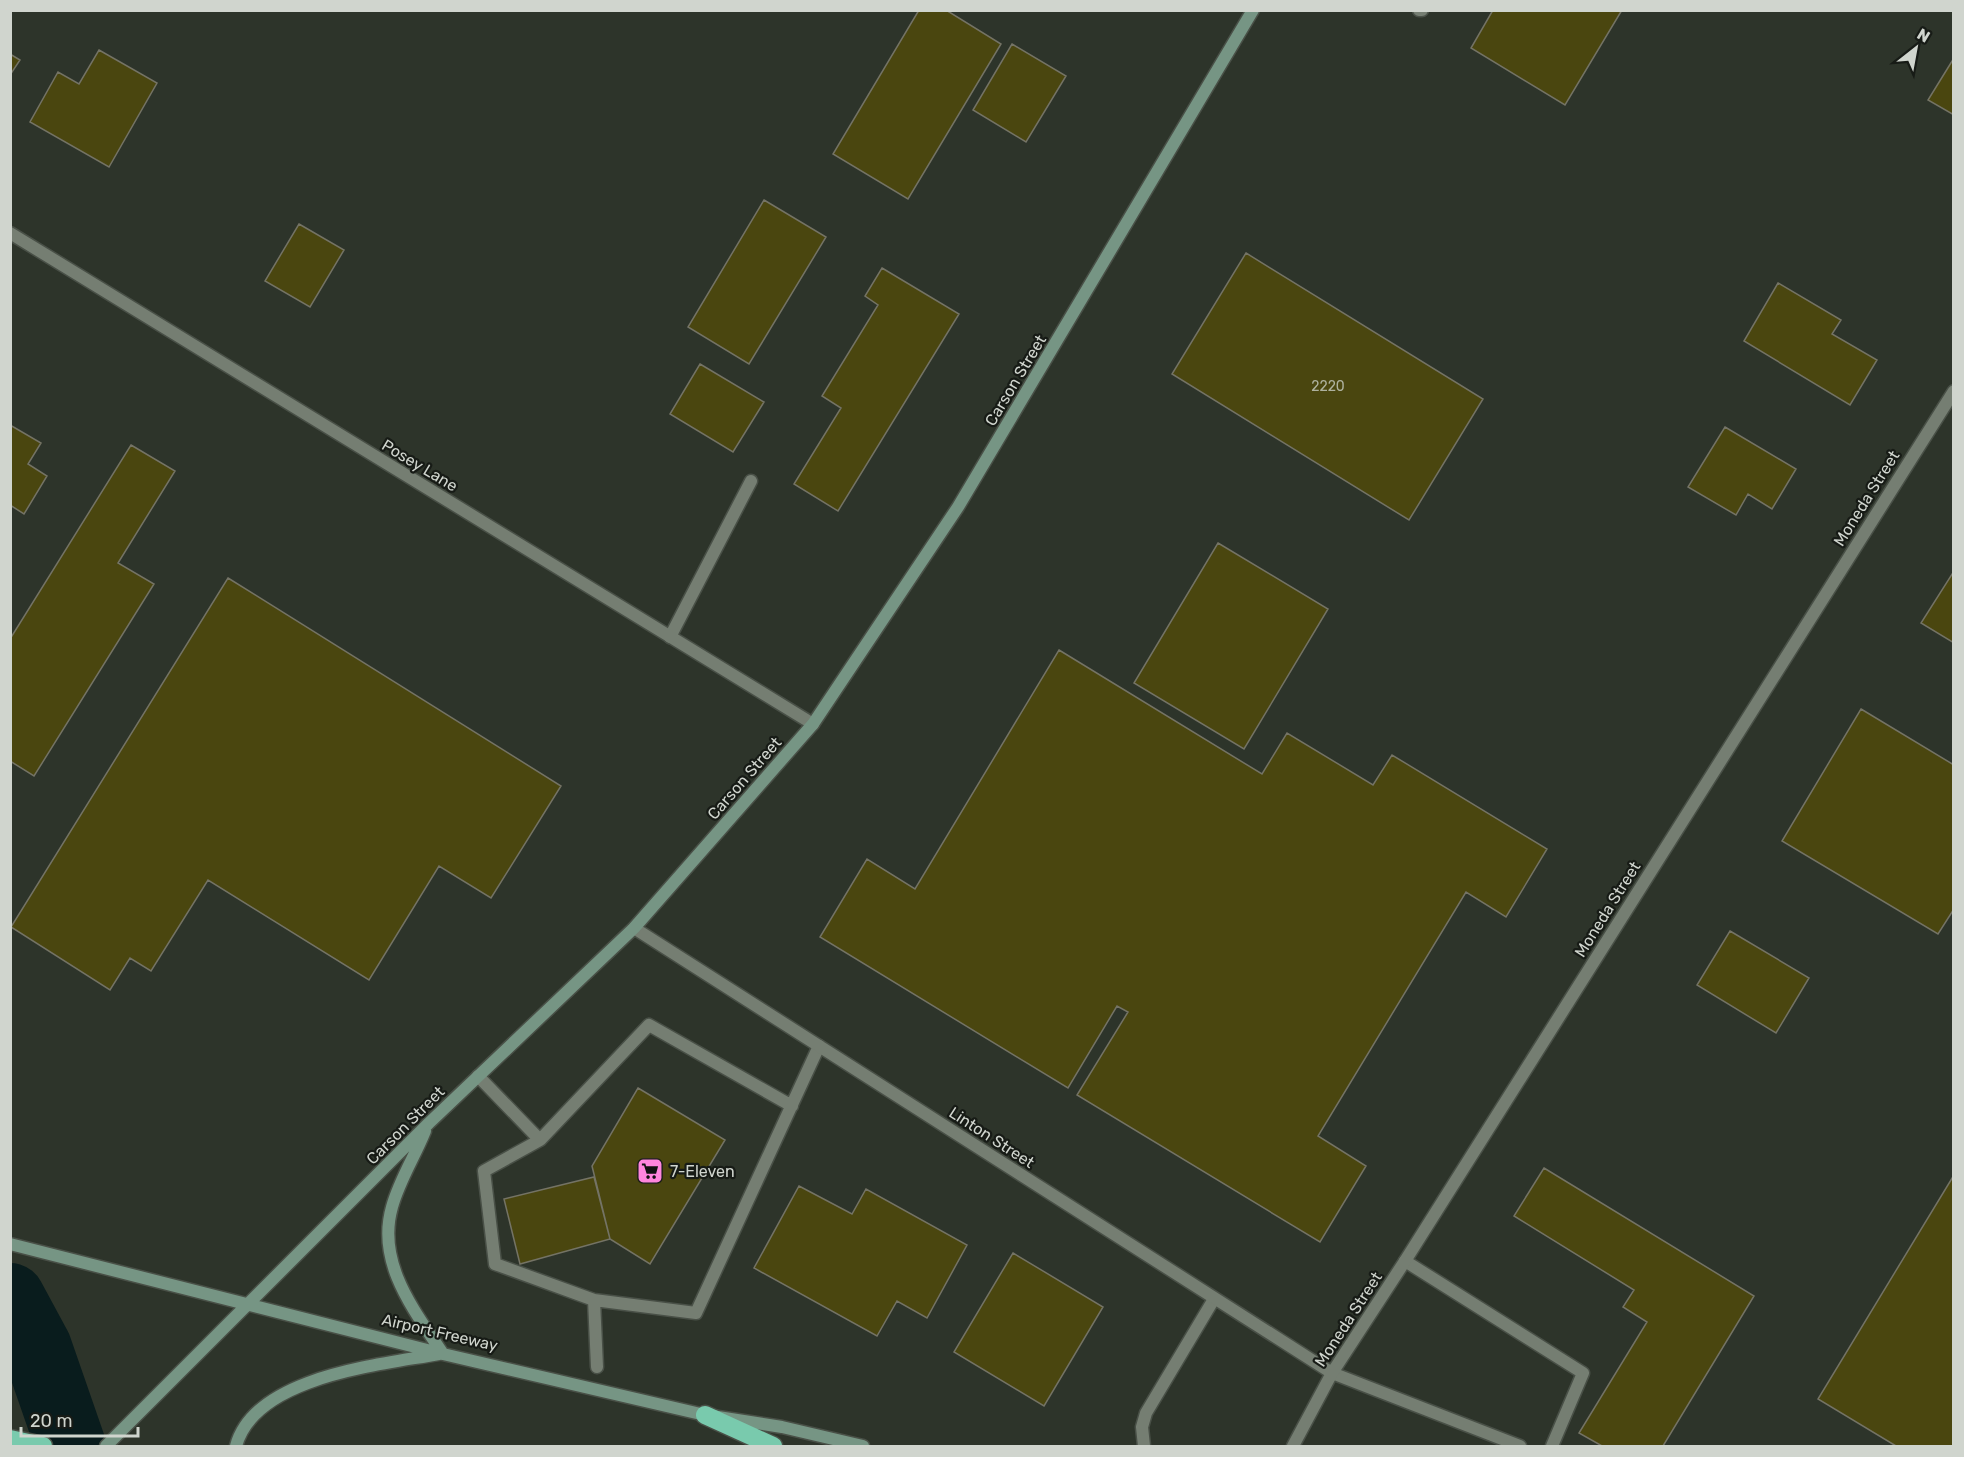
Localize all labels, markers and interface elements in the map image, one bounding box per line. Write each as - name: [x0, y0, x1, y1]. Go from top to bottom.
- north arrow: [1886, 18, 1946, 78]
- text: N: [1914, 24, 1933, 47]
- street label: Carson Street: [981, 331, 1050, 429]
- house number: 2220: [1311, 378, 1345, 395]
- street label: Posey Lane: [378, 435, 461, 495]
- street label: Moneda Street: [1829, 447, 1903, 550]
- street label: Carson Street: [703, 733, 785, 823]
- street label: Moneda Street: [1570, 858, 1644, 961]
- street label: Carson Street: [362, 1082, 448, 1168]
- street label: Linton Street: [946, 1103, 1038, 1172]
- supermarket icon: 7-Eleven: [635, 1156, 665, 1186]
- place label: 7-Eleven: [670, 1162, 735, 1181]
- street label: Moneda Street: [1311, 1268, 1386, 1370]
- street label: Airport Freeway: [380, 1310, 500, 1355]
- scale bar: [21, 1400, 138, 1438]
- text: 20 m: [30, 1410, 72, 1432]

